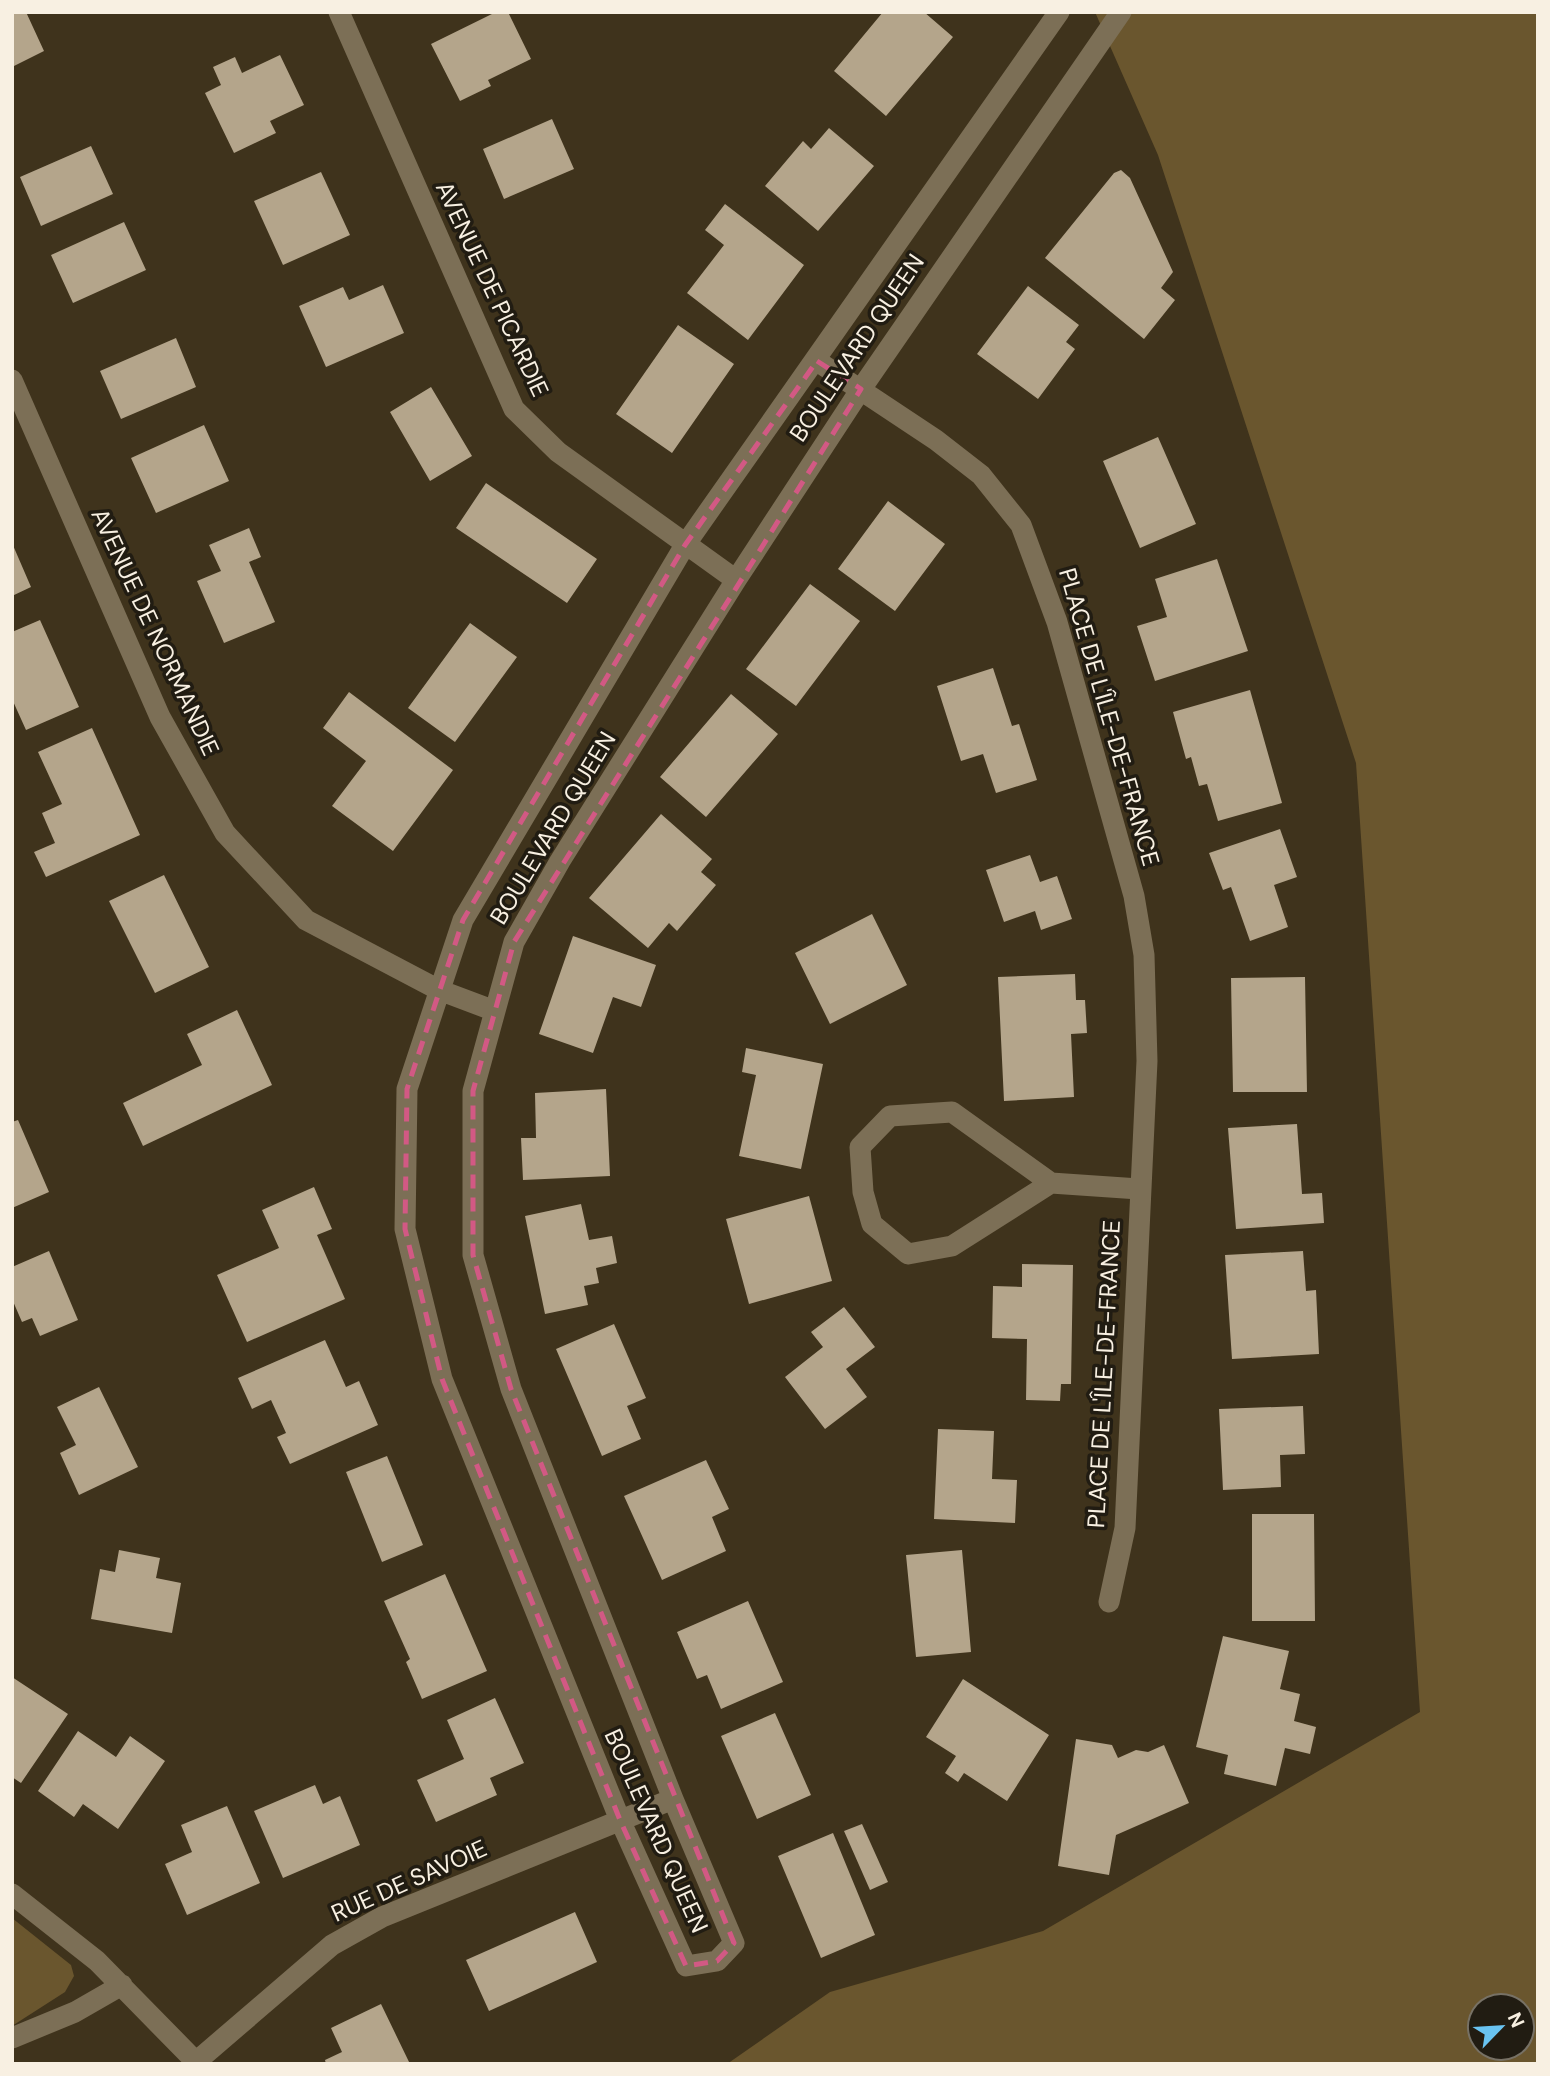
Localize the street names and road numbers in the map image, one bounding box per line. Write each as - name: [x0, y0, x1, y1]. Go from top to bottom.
- street label: AVENUE DE PICARDIE: [429, 176, 556, 401]
- street label: BOULEVARD QUEEN: [782, 248, 931, 447]
- street label: AVENUE DE NORMANDIE: [84, 503, 227, 761]
- street label: PLACE DE L'ÎLE-DE-FRANCE: [1052, 564, 1167, 869]
- street label: BOULEVARD QUEEN: [483, 726, 622, 930]
- street label: PLACE DE L'ÎLE-DE-FRANCE: [1080, 1219, 1127, 1529]
- street label: BOULEVARD QUEEN: [598, 1724, 715, 1937]
- street label: RUE DE SAVOIE: [326, 1832, 491, 1929]

